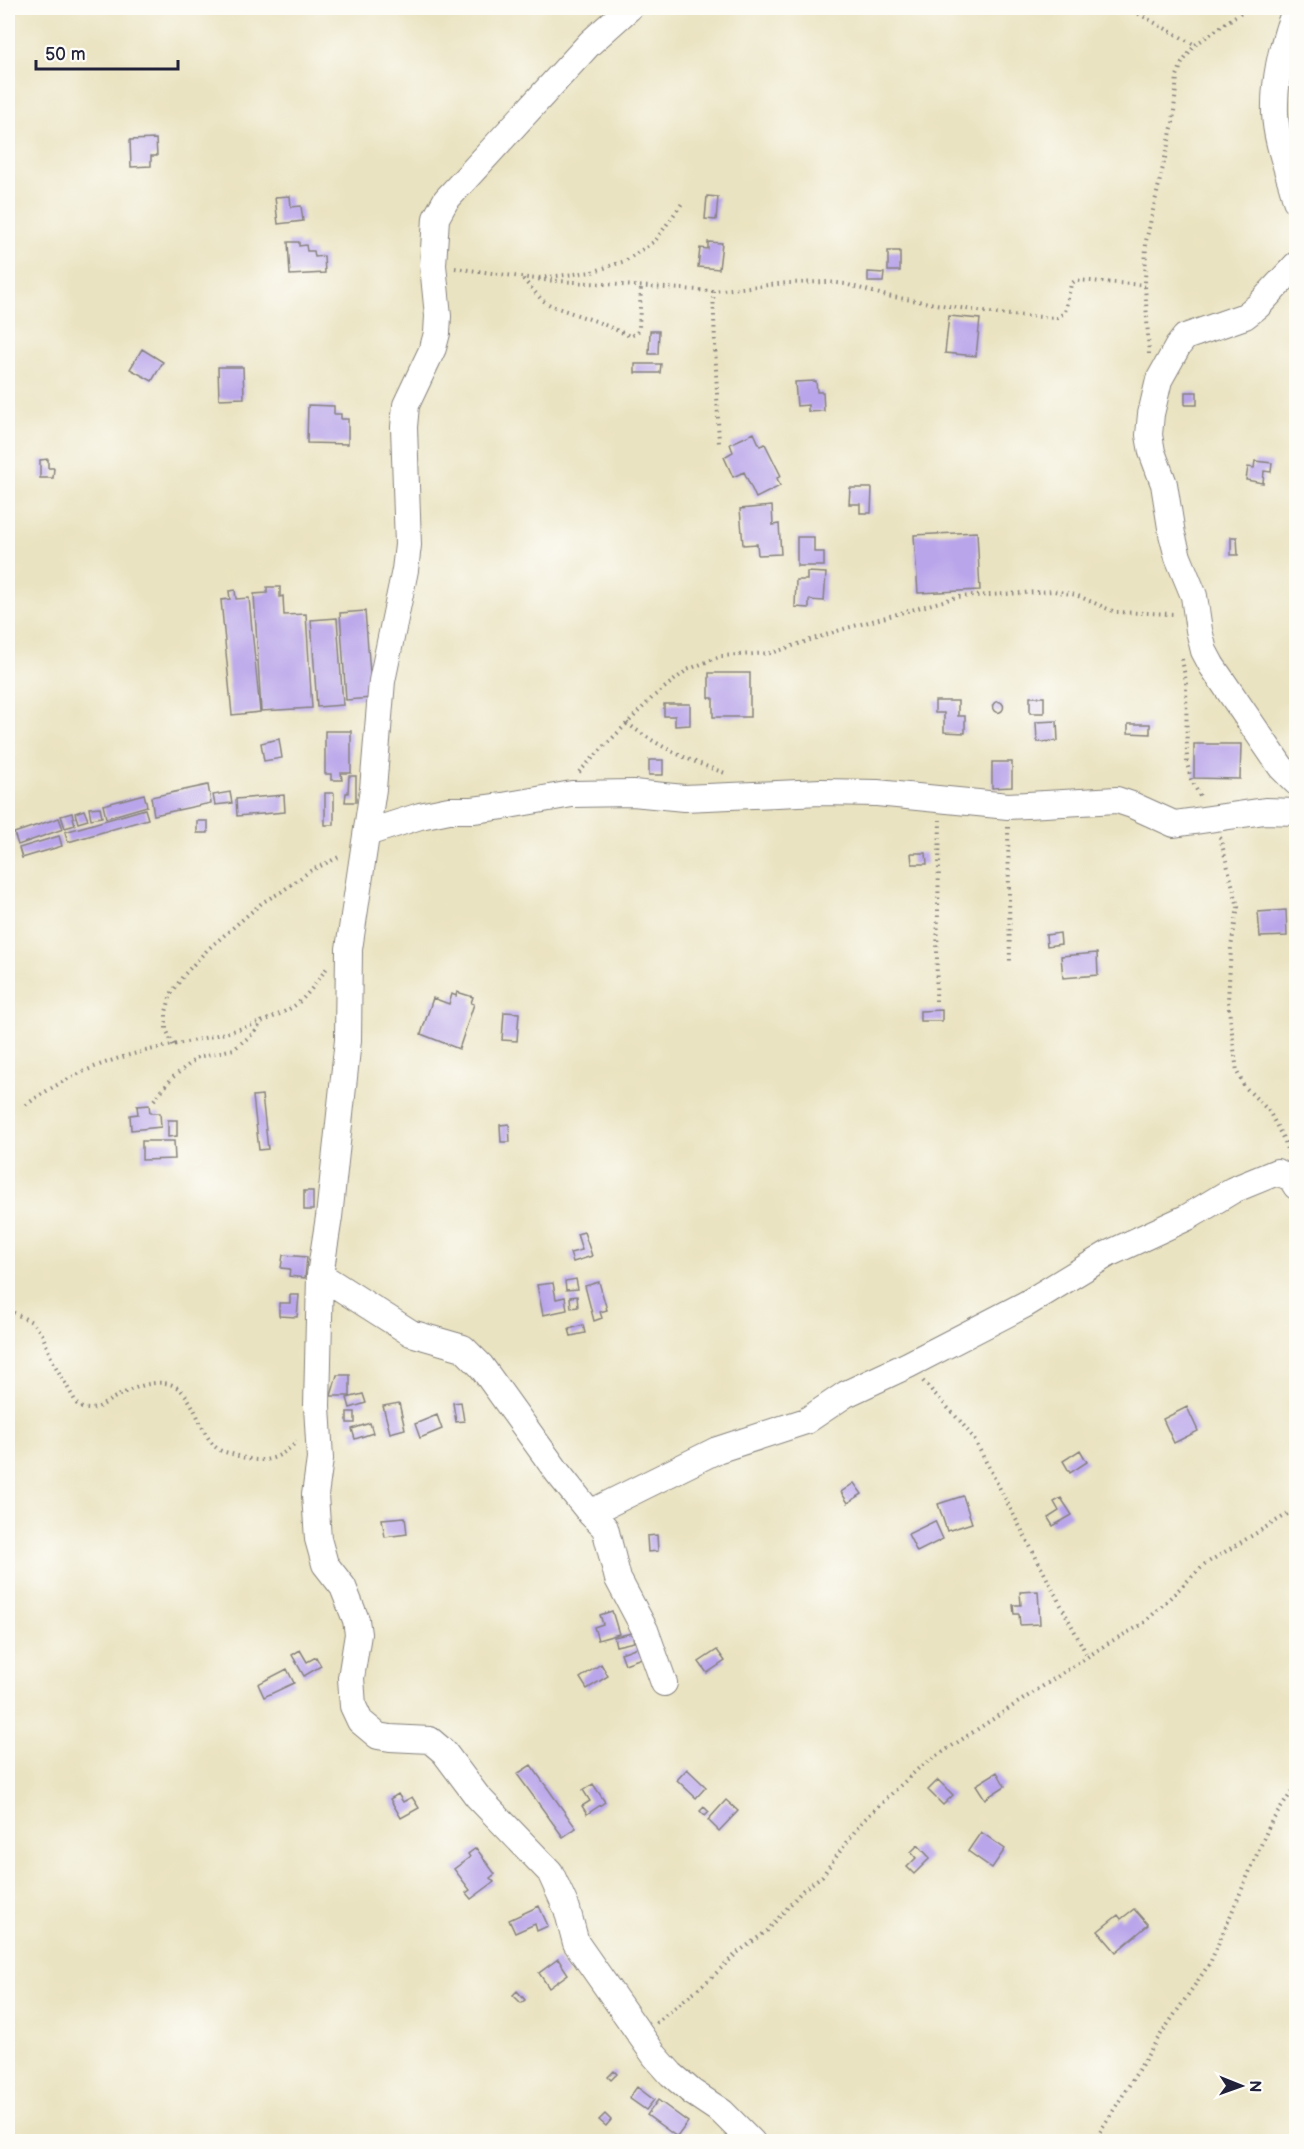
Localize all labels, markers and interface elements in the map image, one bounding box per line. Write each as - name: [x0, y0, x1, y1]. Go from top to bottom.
- scale bar: [36, 33, 178, 71]
- text: 50 m: [45, 44, 86, 65]
- north arrow: [1211, 2056, 1271, 2116]
- text: N: [1245, 2080, 1264, 2092]

